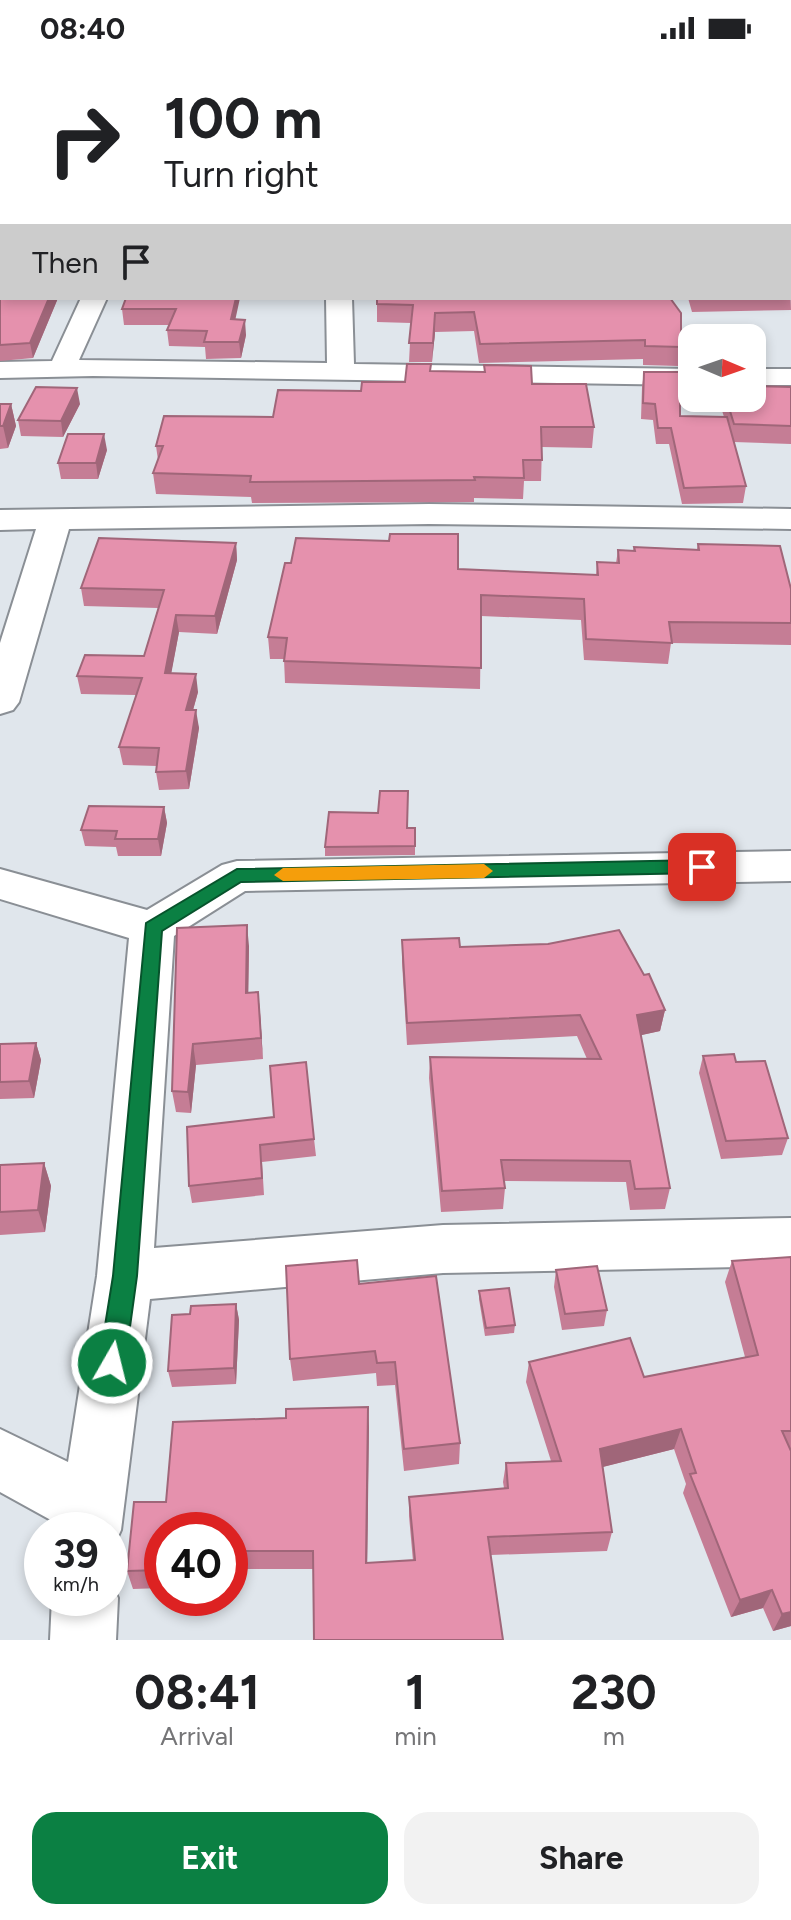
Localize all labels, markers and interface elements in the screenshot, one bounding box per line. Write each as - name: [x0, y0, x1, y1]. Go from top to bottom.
- text: 08:40: [40, 10, 125, 47]
- text: 100 m: [164, 85, 322, 152]
- icon: right: [32, 88, 136, 192]
- text: Turn right: [164, 153, 319, 196]
- icon: arrive: [114, 240, 158, 284]
- text: Then: [32, 244, 98, 281]
- north arrow: [678, 324, 766, 412]
- map controls: [678, 324, 766, 412]
- pin: [668, 833, 736, 901]
- icon: arrive: [680, 845, 724, 889]
- position arrow: [70, 1321, 154, 1405]
- speed limit sign: 40: [144, 1512, 248, 1616]
- text: 39: [53, 1530, 99, 1578]
- text: km/h: [53, 1572, 99, 1596]
- text: 08:41: [134, 1663, 260, 1721]
- text: 1: [405, 1663, 426, 1721]
- text: 230: [571, 1663, 657, 1721]
- text: Arrival: [160, 1720, 234, 1752]
- text: min: [394, 1720, 437, 1752]
- text: m: [603, 1720, 625, 1752]
- button: Exit: [32, 1812, 388, 1904]
- button: Share: [404, 1812, 759, 1904]

